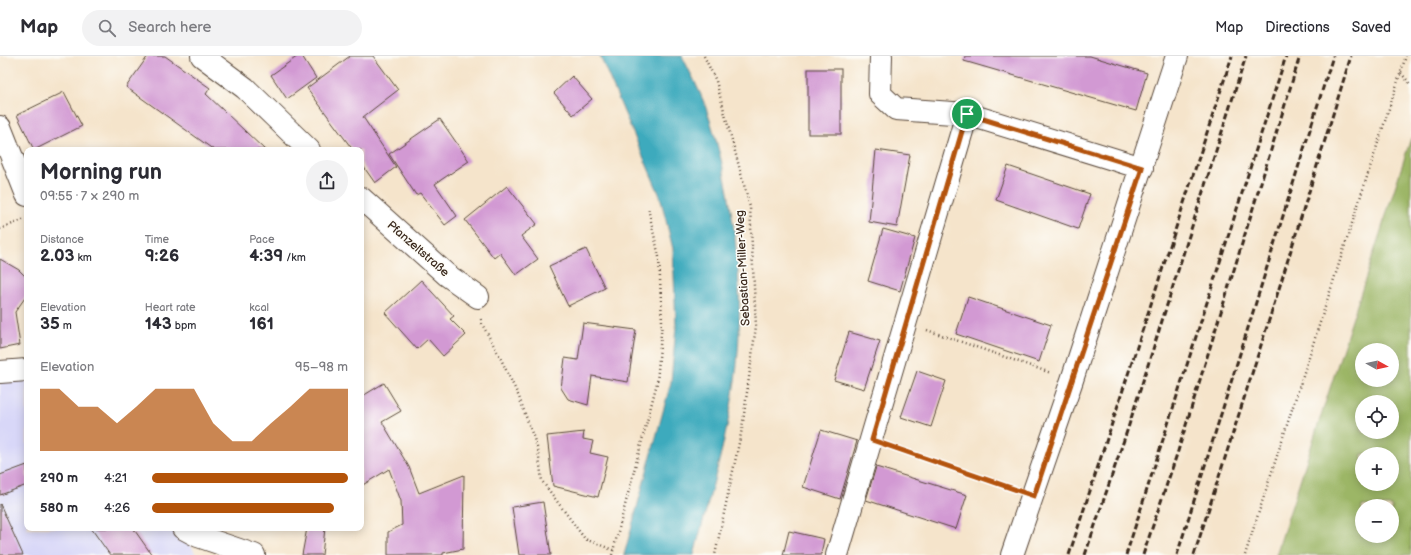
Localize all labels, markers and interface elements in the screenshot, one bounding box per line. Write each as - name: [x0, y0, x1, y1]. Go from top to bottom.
- search box: [82, 10, 362, 46]
- text: Map: [20, 16, 58, 39]
- icon: search: [96, 17, 118, 39]
- text: Search here: [128, 18, 211, 37]
- text: Map: [1215, 19, 1243, 36]
- text: Directions: [1265, 19, 1330, 36]
- text: Saved: [1352, 19, 1391, 36]
- pin: [950, 97, 984, 131]
- icon: arrive: [956, 103, 978, 125]
- text: Morning run: [40, 159, 162, 186]
- button: share: [306, 160, 348, 202]
- text: 09:55 · 7 × 290 m: [40, 188, 139, 204]
- street label: Sebastian-Miller-Weg: [732, 210, 754, 326]
- street label: Pfanzeltstraße: [384, 218, 452, 280]
- text: Distance: [40, 233, 84, 246]
- text: Time: [145, 233, 169, 246]
- text: Pace: [249, 233, 274, 246]
- text: 2.03: [40, 246, 74, 266]
- text: 9:26: [145, 246, 179, 266]
- text: 4:39: [249, 246, 283, 266]
- text: km: [74, 251, 92, 264]
- text: /km: [283, 251, 306, 264]
- text: Elevation: [40, 301, 86, 314]
- text: Heart rate: [145, 301, 195, 314]
- text: kcal: [249, 301, 269, 314]
- text: 35: [40, 314, 60, 334]
- text: 143: [145, 314, 172, 334]
- text: 161: [249, 314, 274, 334]
- text: m: [60, 319, 72, 332]
- text: bpm: [172, 319, 196, 332]
- north arrow: [1355, 343, 1399, 387]
- map controls: [1355, 343, 1399, 543]
- text: Elevation: [40, 359, 94, 375]
- text: 95–98 m: [295, 359, 348, 375]
- button: locate: [1355, 395, 1399, 439]
- button: +: [1355, 447, 1399, 491]
- text: 290 m: [40, 470, 78, 486]
- text: 4:21: [104, 470, 127, 486]
- button: −: [1355, 499, 1399, 543]
- text: 580 m: [40, 500, 78, 516]
- text: 4:26: [104, 500, 130, 516]

